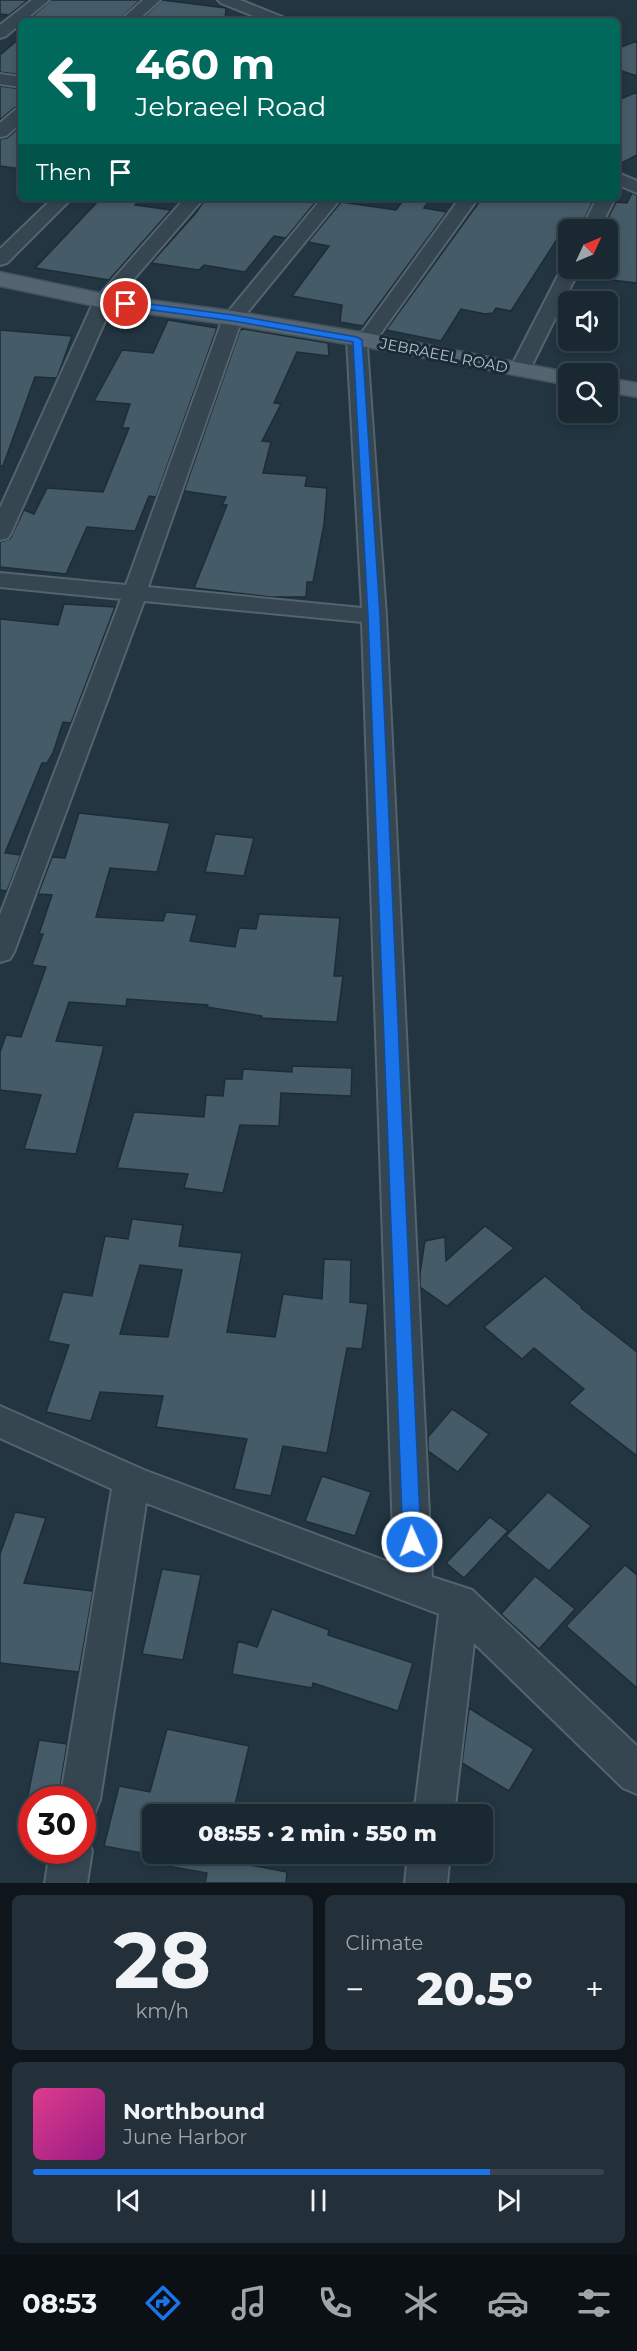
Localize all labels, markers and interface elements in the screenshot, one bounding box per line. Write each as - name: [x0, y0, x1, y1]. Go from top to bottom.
- text: 460 m: [135, 38, 275, 90]
- icon: left: [36, 42, 114, 120]
- text: Jebraeel Road: [135, 90, 326, 123]
- icon: arrive: [104, 156, 137, 189]
- text: Then: [36, 159, 92, 186]
- north arrow: [558, 219, 618, 279]
- map controls: [558, 219, 618, 423]
- pin: [100, 278, 151, 329]
- icon: arrive: [109, 287, 142, 320]
- button: sound: [558, 291, 618, 351]
- street label: JEBRAEEL ROAD: [378, 333, 509, 377]
- button: search: [558, 363, 618, 423]
- position arrow: [380, 1510, 444, 1574]
- speed limit sign: 30: [18, 1786, 96, 1864]
- text: 08:55 · 2 min · 550 m: [198, 1820, 437, 1847]
- text: 28: [113, 1912, 211, 2008]
- text: Climate: [346, 1931, 423, 1955]
- text: 20.5°: [417, 1961, 533, 2016]
- text: −: [346, 1969, 364, 2009]
- text: +: [585, 1969, 604, 2009]
- text: km/h: [136, 1999, 189, 2023]
- text: Northbound: [123, 2098, 265, 2125]
- text: June Harbor: [123, 2125, 247, 2149]
- icon: previous: [112, 2184, 145, 2217]
- icon: pause: [302, 2184, 335, 2217]
- icon: next: [492, 2184, 525, 2217]
- icon: directions: [142, 2282, 184, 2324]
- icon: music: [228, 2282, 270, 2324]
- icon: phone: [314, 2282, 356, 2324]
- icon: climate: [400, 2282, 442, 2324]
- icon: car: [487, 2282, 529, 2324]
- icon: filters: [573, 2282, 615, 2324]
- text: 08:53: [22, 2287, 97, 2320]

